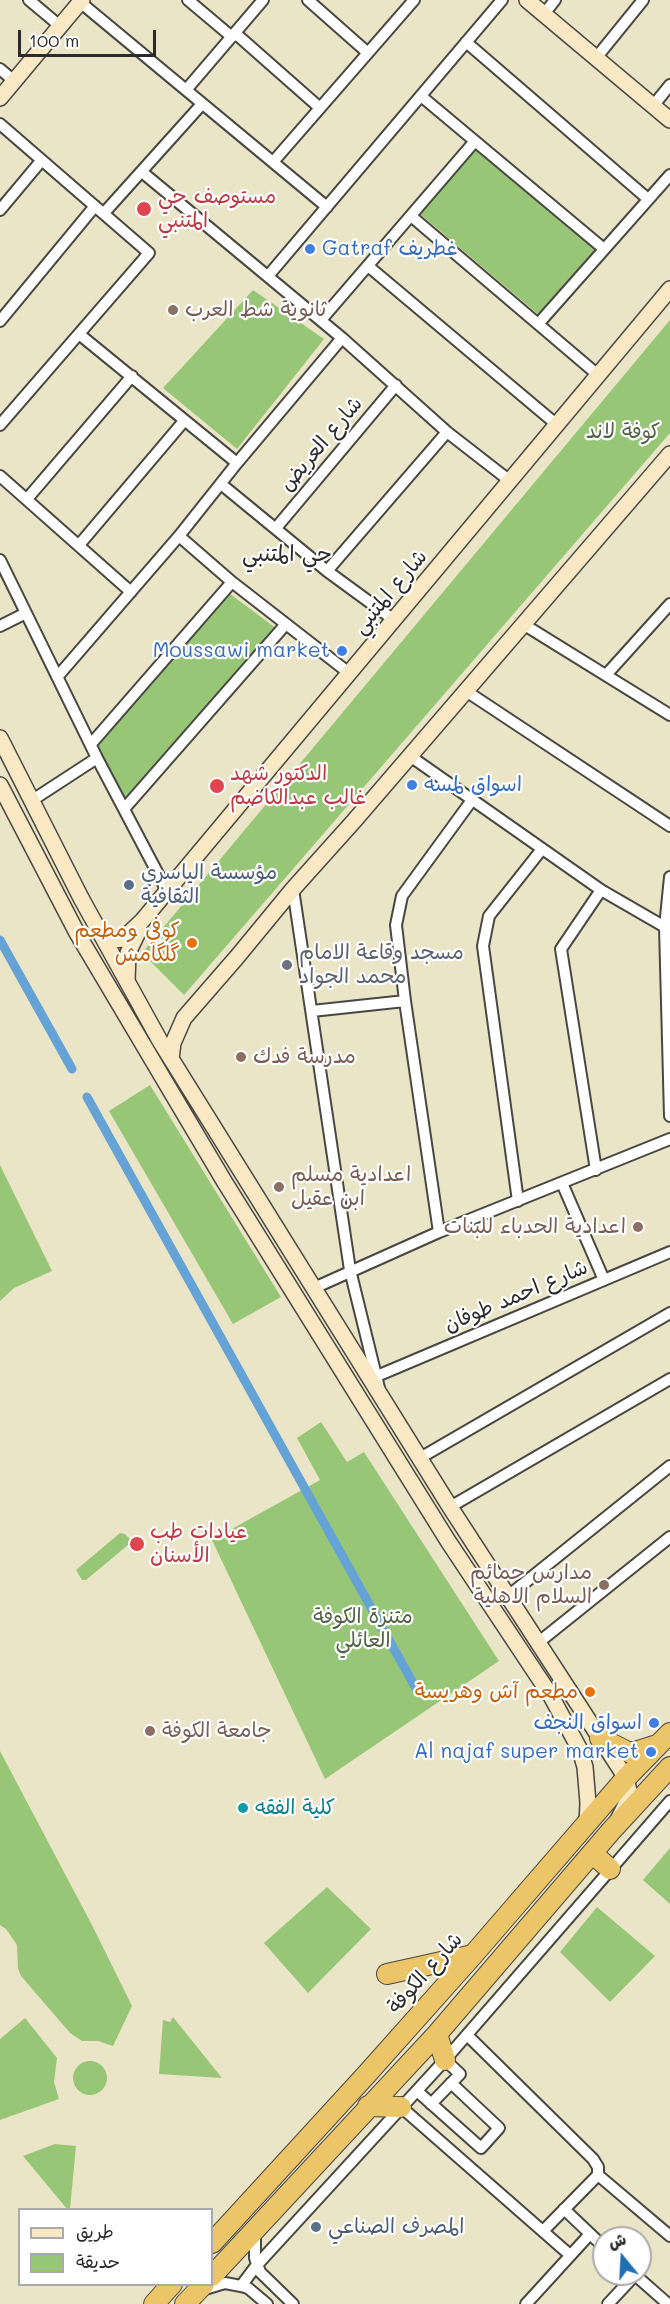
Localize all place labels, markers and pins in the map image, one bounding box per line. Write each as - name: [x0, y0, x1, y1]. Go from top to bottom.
- place label: مستوصف حي المتنبي: [158, 184, 276, 234]
- marker: مستوصف حي المتنبي: [135, 200, 153, 218]
- place label: Gatraf غطريف: [322, 236, 458, 262]
- marker: Gatraf غطريف: [303, 242, 317, 256]
- place label: ثانوية شط العرب: [185, 297, 326, 323]
- marker: ثانوية شط العرب: [166, 303, 180, 317]
- place label: Moussawi market: [153, 638, 330, 664]
- marker: Moussawi market: [335, 644, 349, 658]
- place label: الدكتور شهد غالب عبدالكاضم: [230, 761, 366, 811]
- place label: اسواق لمسه: [424, 772, 522, 798]
- marker: الدكتور شهد غالب عبدالكاضم: [208, 777, 226, 795]
- marker: اسواق لمسه: [405, 778, 419, 792]
- place label: مؤسسة الياسري الثقافية: [141, 860, 277, 910]
- marker: مؤسسة الياسري الثقافية: [122, 878, 136, 892]
- place label: كوفي ومطعم گلگامش: [74, 918, 180, 968]
- marker: كوفي ومطعم گلگامش: [185, 936, 199, 950]
- place label: مسجد وقاعة الامام محمد الجواد: [299, 940, 464, 990]
- marker: مسجد وقاعة الامام محمد الجواد: [280, 958, 294, 972]
- place label: مدرسة فدك: [253, 1044, 356, 1070]
- marker: مدرسة فدك: [234, 1050, 248, 1064]
- place label: اعدادية مسلم ابن عقيل: [291, 1162, 411, 1212]
- marker: اعدادية مسلم ابن عقيل: [272, 1180, 286, 1194]
- place label: اعدادية الحدباء للبنات: [444, 1214, 626, 1240]
- marker: اعدادية الحدباء للبنات: [631, 1220, 645, 1234]
- place label: عيادات طب الأسنان: [150, 1519, 247, 1569]
- marker: عيادات طب الأسنان: [128, 1535, 146, 1553]
- place label: مدارس حمائم السلام الاهلية: [470, 1560, 592, 1610]
- marker: مدارس حمائم السلام الاهلية: [597, 1578, 611, 1592]
- place label: مطعم آش وهريسة: [415, 1679, 578, 1705]
- marker: مطعم آش وهريسة: [583, 1685, 597, 1699]
- place label: اسواق النجف: [534, 1710, 642, 1736]
- marker: اسواق النجف: [647, 1716, 661, 1730]
- place label: جامعة الكوفة: [162, 1718, 272, 1744]
- marker: جامعة الكوفة: [143, 1724, 157, 1738]
- place label: Al najaf super market: [414, 1739, 639, 1765]
- marker: Al najaf super market: [644, 1745, 658, 1759]
- place label: كلية الفقه: [255, 1795, 335, 1821]
- marker: كلية الفقه: [236, 1801, 250, 1815]
- place label: المصرف الصناعي: [328, 2214, 464, 2240]
- marker: المصرف الصناعي: [309, 2220, 323, 2234]

